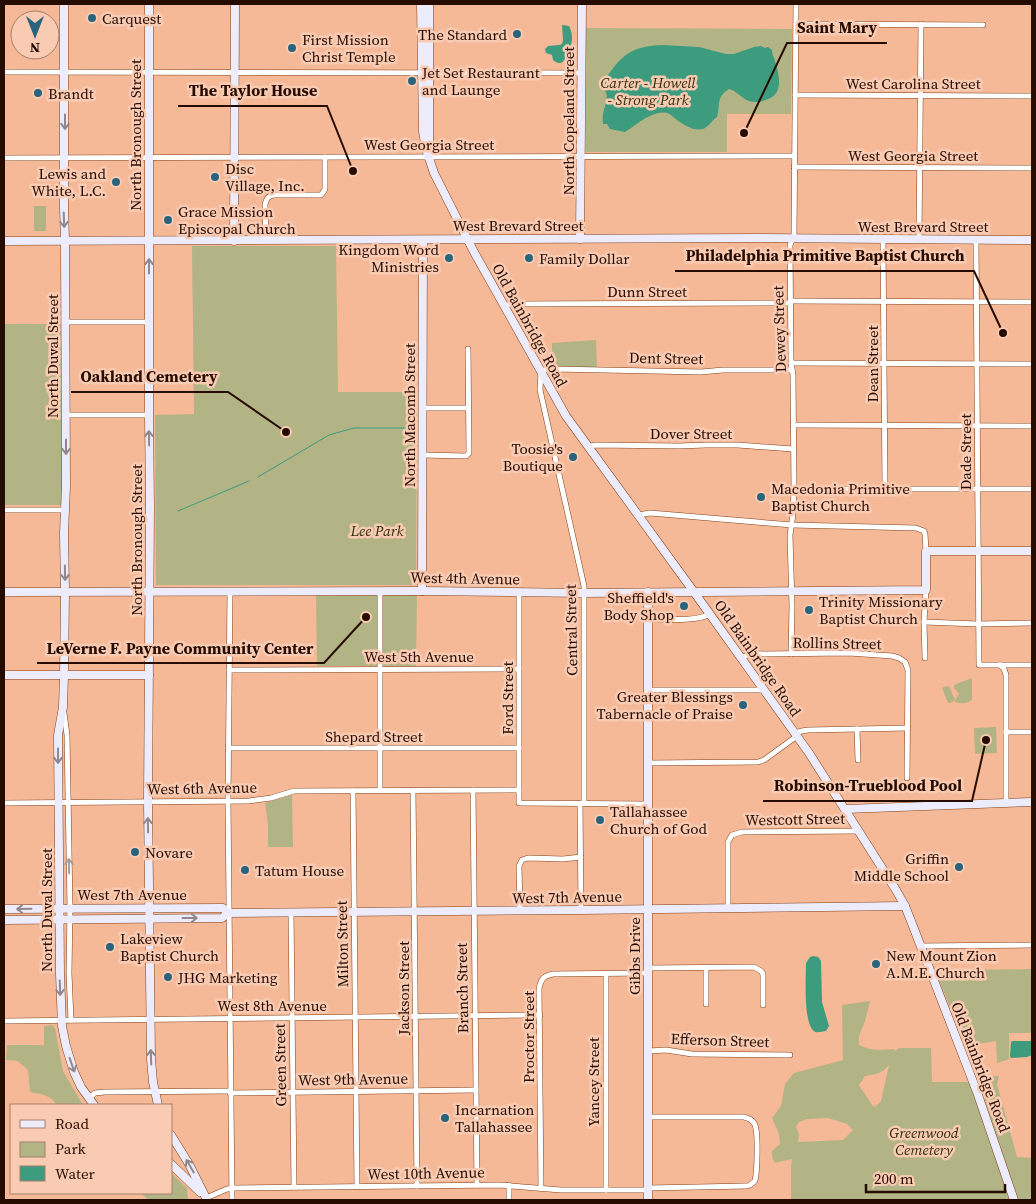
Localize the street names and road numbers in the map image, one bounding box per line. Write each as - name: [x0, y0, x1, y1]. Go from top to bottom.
- street label: North Copeland Street: [558, 47, 579, 195]
- street label: North Bronough Street: [125, 59, 146, 211]
- street label: West Carolina Street: [845, 73, 981, 94]
- street label: West Georgia Street: [364, 134, 494, 155]
- street label: West Georgia Street: [848, 145, 978, 166]
- street label: West Brevard Street: [453, 215, 584, 236]
- street label: West Brevard Street: [858, 216, 989, 237]
- street label: Old Bainbridge Road: [487, 259, 573, 391]
- street label: Dunn Street: [607, 281, 687, 302]
- street label: Dewey Street: [767, 285, 791, 373]
- street label: North Duval Street: [42, 294, 63, 418]
- street label: Dean Street: [862, 325, 883, 403]
- street label: North Macomb Street: [399, 343, 420, 487]
- street label: Dent Street: [629, 347, 704, 369]
- street label: Dade Street: [955, 414, 976, 490]
- street label: Dover Street: [650, 423, 732, 444]
- street label: North Bronough Street: [126, 464, 147, 616]
- street label: West 4th Avenue: [410, 567, 521, 589]
- street label: Central Street: [560, 584, 582, 676]
- street label: Old Bainbridge Road: [710, 595, 807, 721]
- street label: Rollins Street: [792, 632, 882, 654]
- street label: West 5th Avenue: [364, 646, 474, 667]
- street label: Ford Street: [497, 661, 518, 735]
- street label: Shepard Street: [325, 726, 423, 747]
- street label: West 6th Avenue: [147, 777, 258, 799]
- street label: Westcott Street: [745, 808, 845, 830]
- street label: North Duval Street: [36, 848, 57, 972]
- street label: West 7th Avenue: [77, 884, 187, 905]
- street label: West 7th Avenue: [512, 886, 623, 908]
- street label: Milton Street: [331, 900, 353, 988]
- street label: Gibbs Drive: [624, 917, 645, 995]
- street label: Jackson Street: [393, 941, 414, 1036]
- street label: Branch Street: [451, 942, 473, 1034]
- street label: Proctor Street: [518, 991, 539, 1083]
- street label: West 8th Avenue: [217, 995, 327, 1016]
- street label: Old Bainbridge Road: [946, 999, 1016, 1136]
- street label: Green Street: [269, 1023, 291, 1107]
- street label: Efferson Street: [670, 1028, 770, 1052]
- street label: Yancey Street: [583, 1037, 604, 1127]
- street label: West 9th Avenue: [298, 1068, 409, 1090]
- street label: West 10th Avenue: [367, 1161, 485, 1185]

